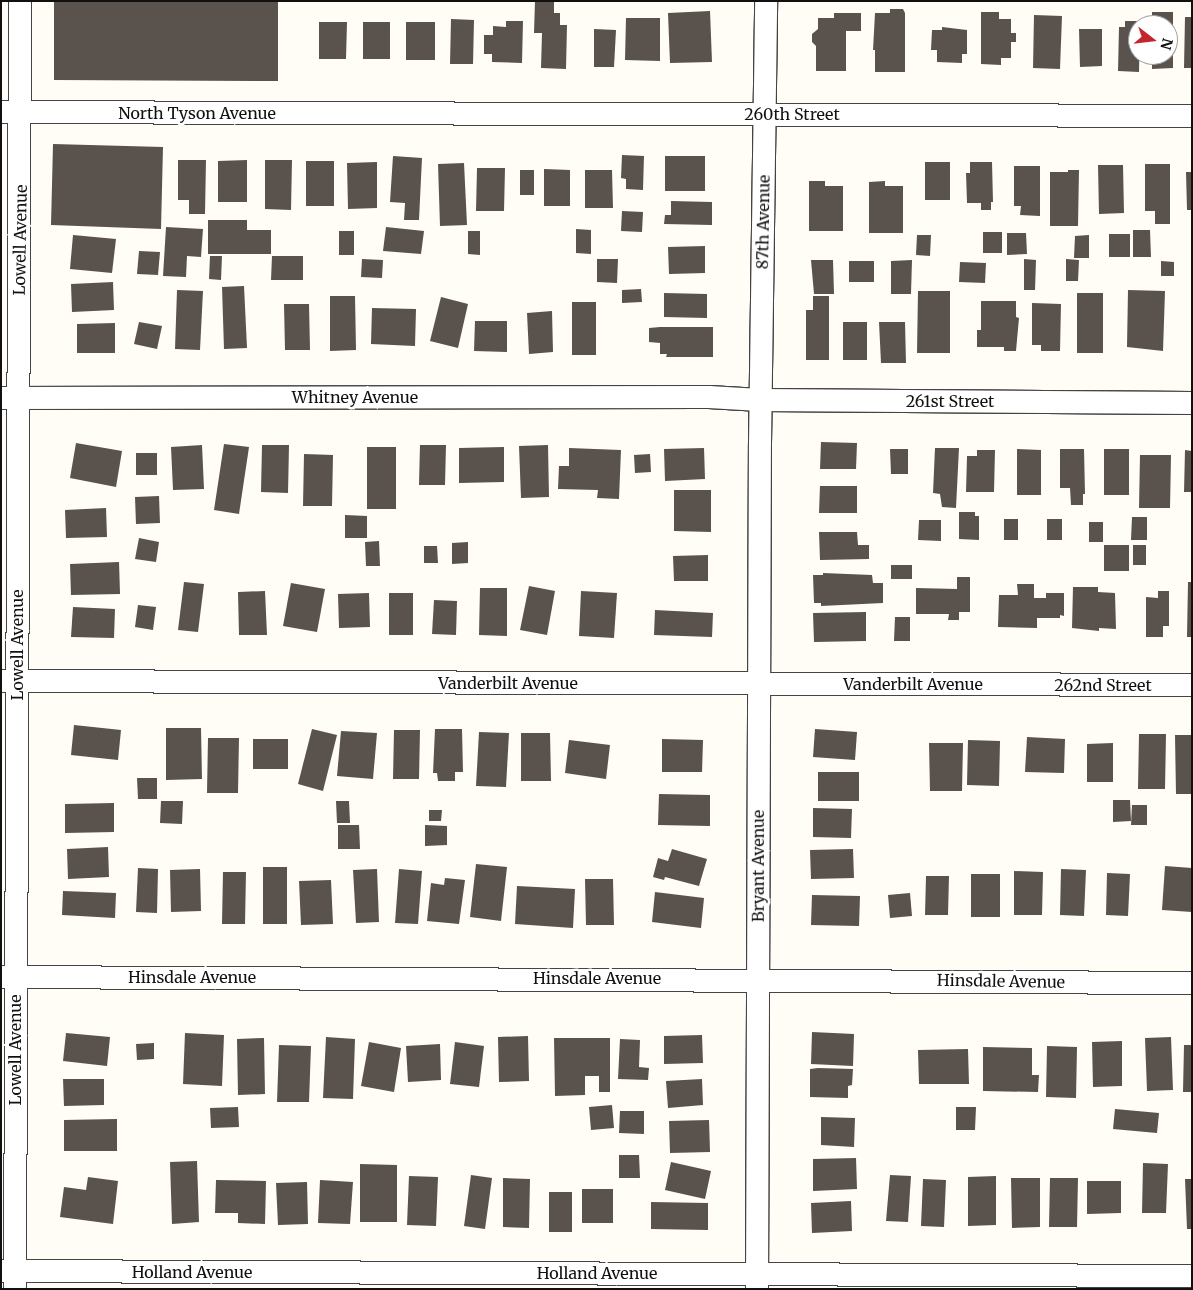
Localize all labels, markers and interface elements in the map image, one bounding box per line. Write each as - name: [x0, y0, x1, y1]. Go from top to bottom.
- north arrow: [1128, 15, 1178, 65]
- text: N: [1156, 36, 1177, 52]
- street label: North Tyson Avenue: [118, 103, 276, 123]
- street label: 260th Street: [744, 104, 840, 124]
- street label: 87th Avenue: [753, 174, 773, 270]
- street label: Lowell Avenue: [9, 184, 31, 296]
- street label: Whitney Avenue: [292, 387, 418, 407]
- street label: 261st Street: [906, 391, 994, 411]
- street label: Lowell Avenue: [7, 589, 27, 701]
- street label: Vanderbilt Avenue: [438, 673, 578, 693]
- street label: Vanderbilt Avenue: [843, 674, 983, 694]
- street label: 262nd Street: [1054, 675, 1152, 695]
- street label: Bryant Avenue: [748, 810, 768, 922]
- street label: Hinsdale Avenue: [128, 967, 256, 987]
- street label: Hinsdale Avenue: [533, 968, 661, 988]
- street label: Hinsdale Avenue: [937, 970, 1065, 992]
- street label: Lowell Avenue: [5, 994, 25, 1106]
- street label: Holland Avenue: [132, 1262, 252, 1282]
- street label: Holland Avenue: [537, 1263, 657, 1283]

